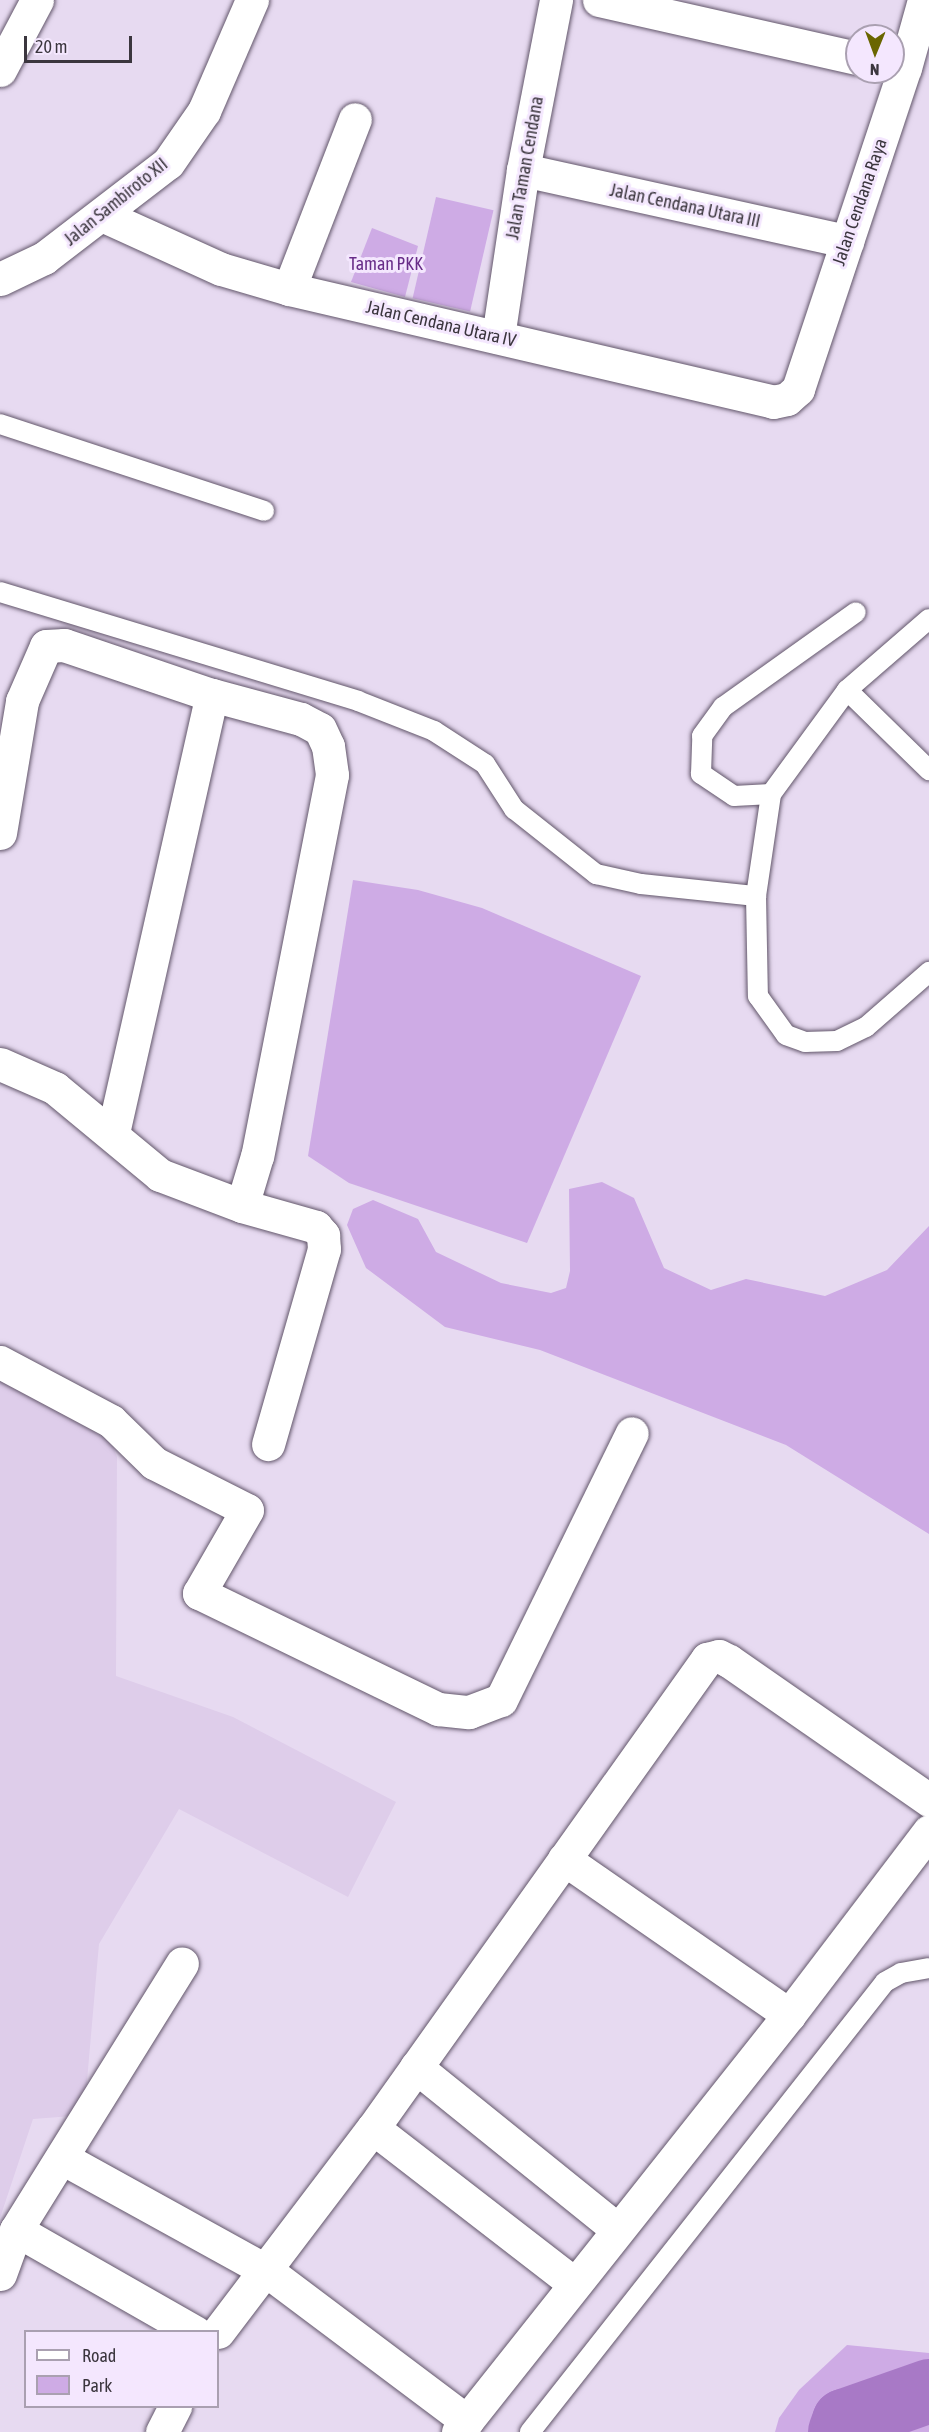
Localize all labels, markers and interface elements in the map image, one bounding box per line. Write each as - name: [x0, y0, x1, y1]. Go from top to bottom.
- scale bar: [27, 24, 135, 62]
- north arrow: [845, 24, 905, 84]
- text: 20 m: [35, 36, 67, 57]
- text: N: [870, 61, 880, 79]
- street label: Jalan Taman Cendana: [502, 95, 548, 241]
- street label: Jalan Cendana Raya: [828, 136, 892, 268]
- street label: Jalan Sambiroto XII: [60, 154, 172, 250]
- street label: Jalan Cendana Utara III: [608, 179, 762, 233]
- park label: Taman PKK: [349, 253, 423, 275]
- street label: Jalan Cendana Utara IV: [364, 296, 518, 352]
- legend: [24, 2330, 219, 2408]
- text: Road: [82, 2345, 116, 2366]
- text: Park: [82, 2375, 112, 2396]

